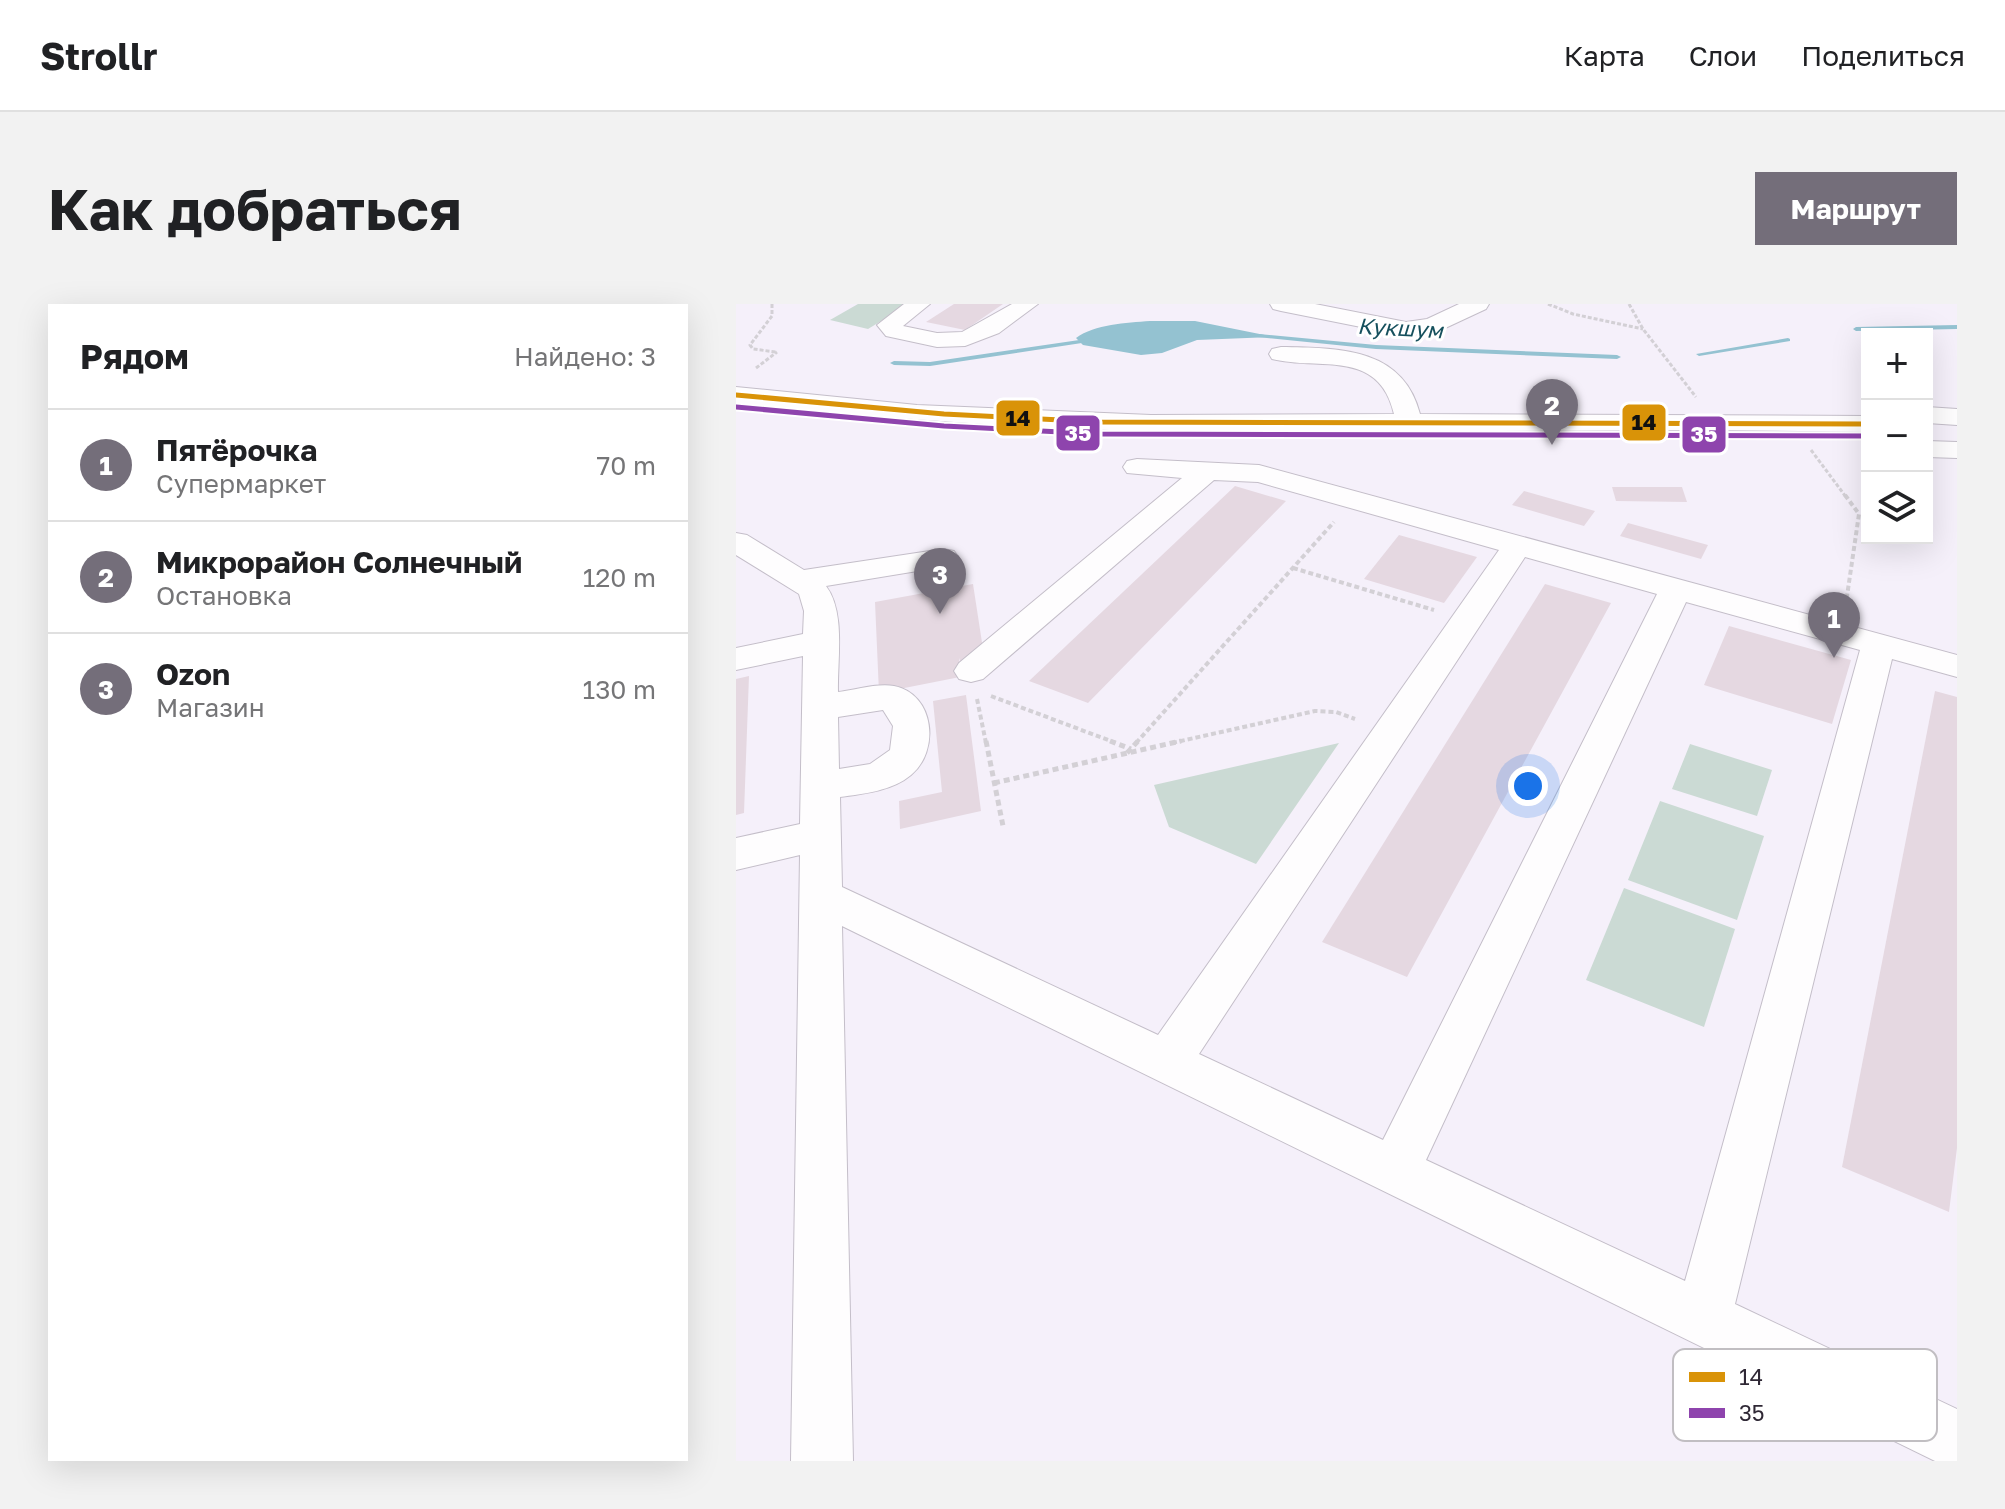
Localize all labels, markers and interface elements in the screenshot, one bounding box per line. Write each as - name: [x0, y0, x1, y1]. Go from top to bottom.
- text: Strollr: [40, 33, 158, 78]
- text: Карта: [1564, 39, 1645, 72]
- text: Слои: [1689, 39, 1757, 72]
- text: Поделиться: [1801, 39, 1965, 72]
- button: Маршрут: [1755, 172, 1957, 245]
- text: Как добраться: [48, 175, 462, 242]
- water label: Кукшум: [1357, 312, 1445, 343]
- map controls: [1861, 328, 1933, 544]
- button: +: [1861, 328, 1933, 400]
- text: Рядом: [80, 336, 189, 376]
- text: Найдено: 3: [514, 341, 656, 372]
- pin: 2: [1526, 379, 1578, 445]
- line badge: 14: [995, 399, 1041, 437]
- button: −: [1861, 400, 1933, 472]
- line badge: 14: [1621, 403, 1667, 442]
- text: 14: [1005, 404, 1031, 431]
- text: 14: [1631, 408, 1657, 435]
- line badge: 35: [1055, 414, 1101, 452]
- line badge: 35: [1681, 415, 1727, 454]
- text: 35: [1065, 419, 1091, 446]
- text: 35: [1691, 420, 1717, 447]
- text: Пятёрочка: [156, 432, 317, 468]
- text: 1: [99, 450, 113, 481]
- text: 70 m: [597, 450, 656, 481]
- text: Супермаркет: [156, 468, 326, 499]
- button: layers: [1861, 472, 1933, 544]
- text: Микрорайон Солнечный: [156, 544, 522, 580]
- pin: 3: [914, 548, 966, 614]
- text: 2: [98, 562, 114, 593]
- text: 120 m: [583, 562, 656, 593]
- text: Остановка: [156, 580, 292, 611]
- pin: 1: [1808, 592, 1860, 658]
- text: Ozon: [156, 656, 230, 692]
- text: 3: [98, 674, 114, 705]
- text: 130 m: [583, 674, 656, 705]
- text: Магазин: [156, 692, 265, 723]
- your location: [1508, 766, 1548, 806]
- legend: [1673, 1349, 1937, 1441]
- text: 14: [1739, 1363, 1763, 1390]
- text: 35: [1739, 1399, 1765, 1426]

